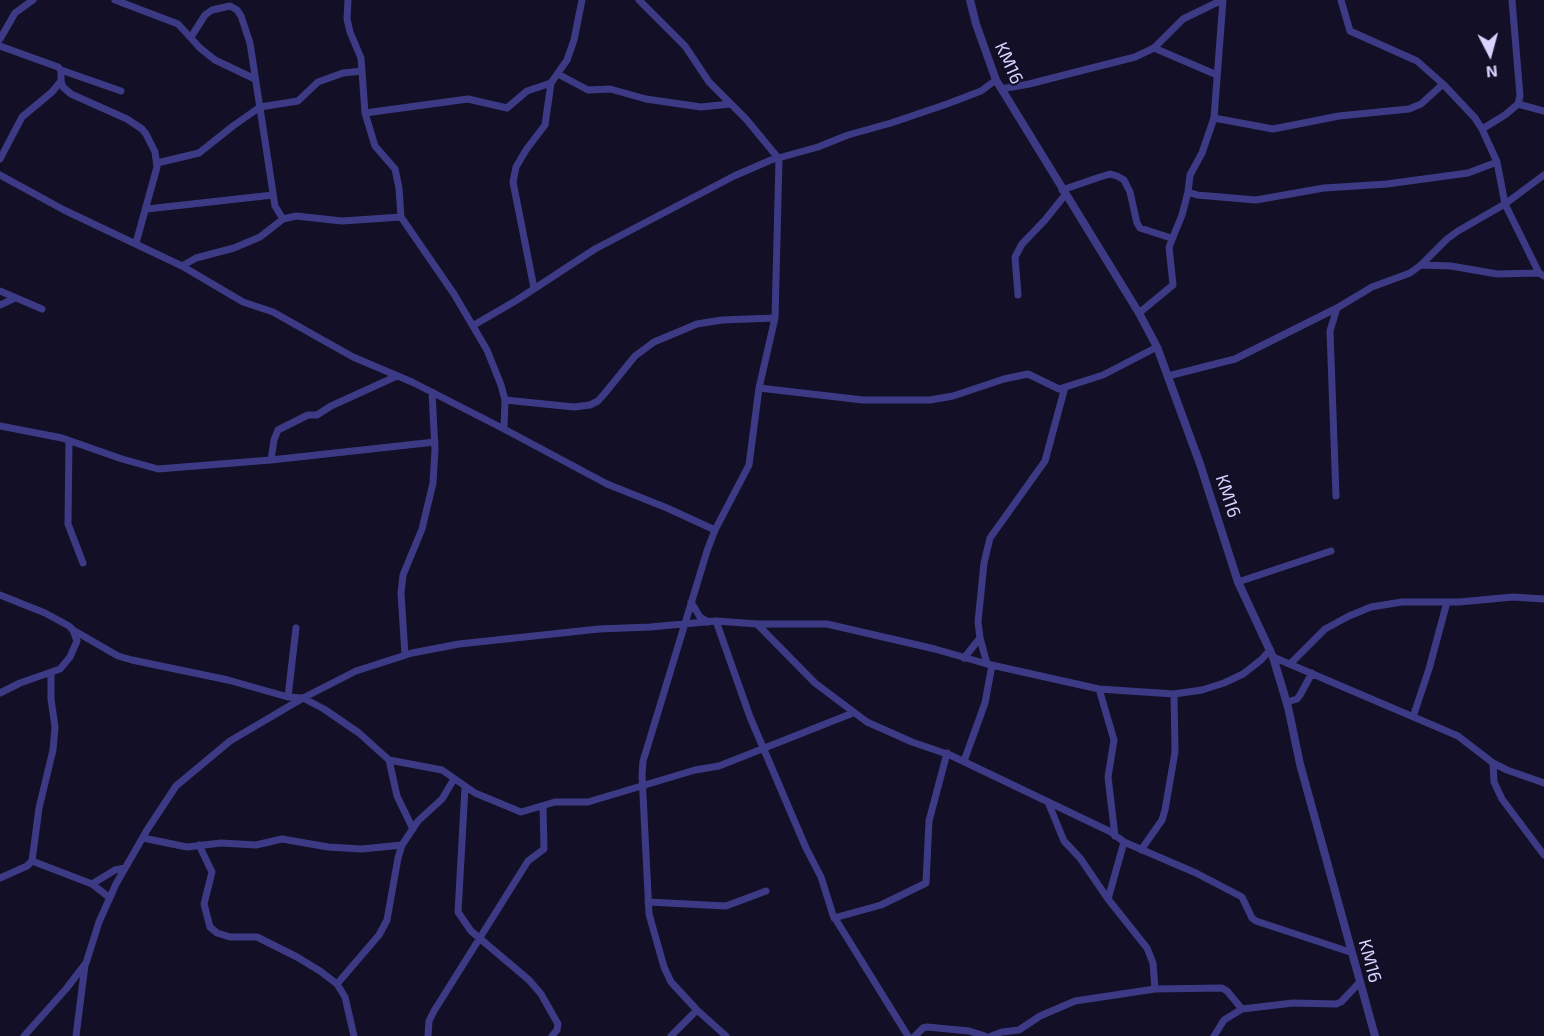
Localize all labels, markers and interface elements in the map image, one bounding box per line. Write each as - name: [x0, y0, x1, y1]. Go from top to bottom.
- north arrow: [1460, 24, 1520, 84]
- street label: KM16: [990, 39, 1028, 87]
- text: N: [1485, 62, 1499, 82]
- street label: KM16: [1211, 472, 1245, 520]
- street label: KM16: [1354, 937, 1386, 985]

